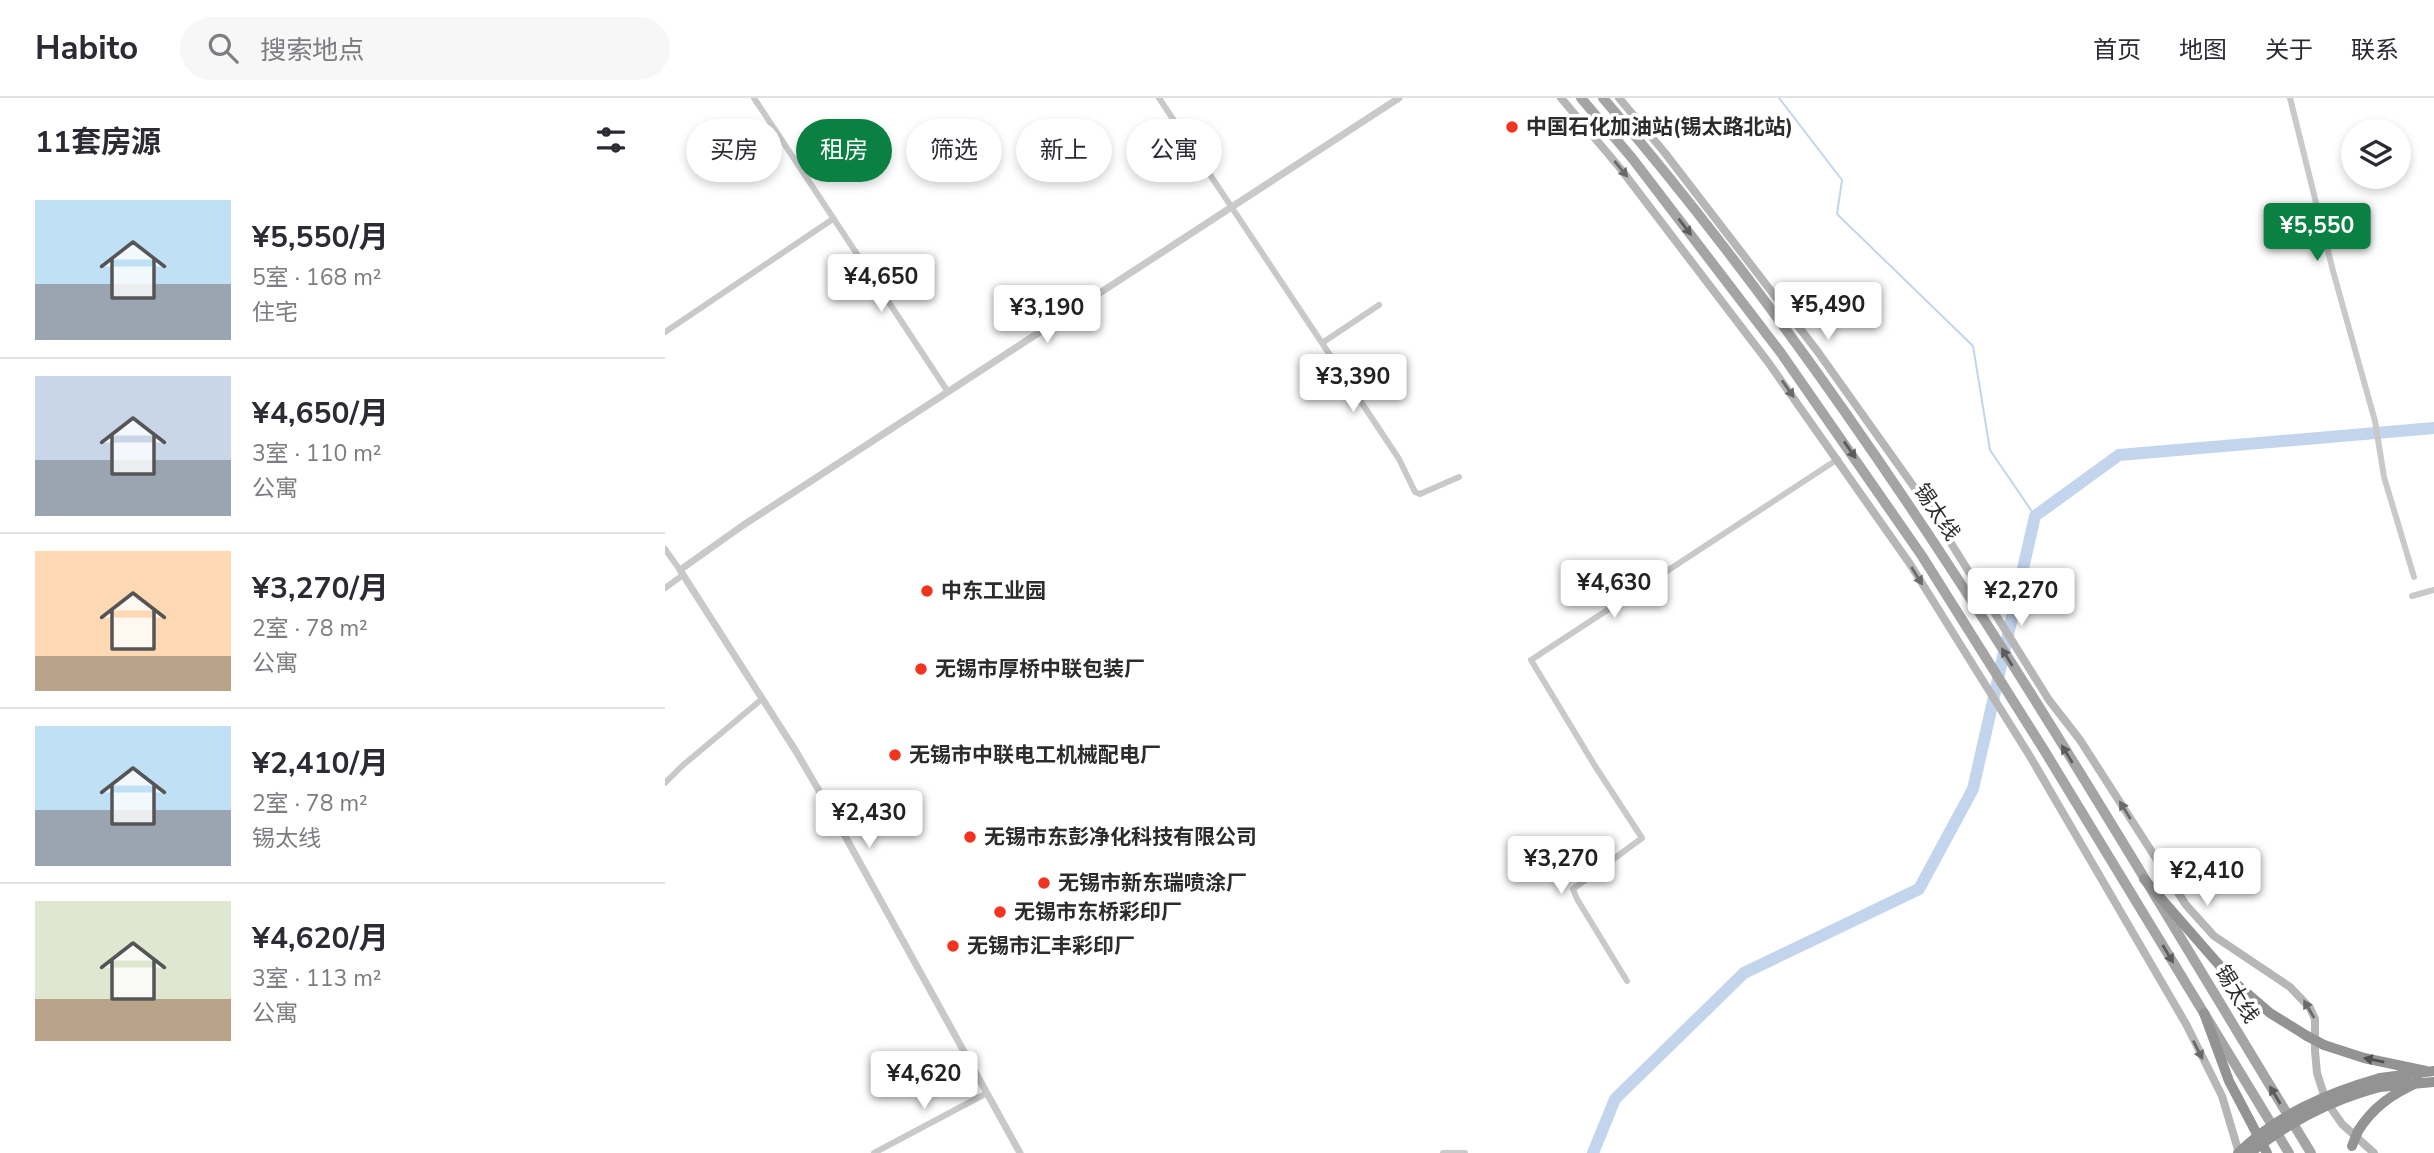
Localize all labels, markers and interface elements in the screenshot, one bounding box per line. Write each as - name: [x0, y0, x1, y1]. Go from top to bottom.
- search box: [180, 17, 670, 80]
- text: Habito: [35, 26, 138, 71]
- icon: search: [204, 29, 242, 67]
- text: 搜索地点: [260, 33, 364, 68]
- text: 首页: [2093, 34, 2141, 66]
- text: 地图: [2179, 34, 2227, 66]
- text: 关于: [2265, 34, 2313, 66]
- text: 联系: [2351, 34, 2399, 66]
- place label: 中国石化加油站(锡太路北站): [1526, 113, 1793, 141]
- chip: 买房: [686, 119, 782, 182]
- chip: 租房: [796, 119, 892, 182]
- chip: 筛选: [906, 119, 1002, 182]
- chip: 新上: [1016, 119, 1112, 182]
- chip: 公寓: [1126, 119, 1222, 182]
- marker: 中国石化加油站(锡太路北站): [1504, 119, 1520, 135]
- map controls: [2341, 119, 2411, 189]
- button: layers: [2341, 119, 2411, 189]
- icon: filters: [592, 121, 630, 159]
- text: 11套房源: [35, 122, 161, 163]
- one-way arrow: [1613, 160, 1628, 178]
- pin: ¥5,550: [2260, 204, 2374, 263]
- text: ¥5,550: [2280, 210, 2354, 241]
- text: ¥5,550/月: [252, 217, 389, 258]
- one-way arrow: [1678, 218, 1693, 236]
- icon: home: [91, 228, 175, 312]
- pin: ¥4,650: [824, 254, 938, 314]
- text: ¥4,650: [844, 261, 918, 292]
- text: 5室 · 168 m²: [252, 262, 382, 293]
- pin: ¥5,490: [1771, 282, 1885, 342]
- pin: ¥3,190: [990, 286, 1104, 345]
- text: ¥5,490: [1791, 289, 1865, 320]
- text: ¥3,190: [1010, 292, 1084, 323]
- text: 住宅: [252, 297, 298, 328]
- pin: ¥3,390: [1296, 354, 1410, 414]
- text: ¥3,390: [1316, 361, 1390, 392]
- one-way arrow: [1781, 380, 1795, 398]
- text: ¥4,650/月: [252, 393, 389, 434]
- icon: home: [91, 404, 175, 488]
- text: 3室 · 110 m²: [252, 438, 382, 469]
- one-way arrow: [1842, 441, 1856, 459]
- text: 公寓: [252, 473, 298, 504]
- street label: 锡太线: [1908, 478, 1966, 546]
- pin: ¥4,630: [1557, 560, 1671, 620]
- text: ¥4,630: [1577, 567, 1651, 598]
- one-way arrow: [1911, 567, 1924, 586]
- text: ¥3,270/月: [252, 568, 389, 609]
- pin: ¥2,270: [1964, 568, 2078, 628]
- text: ¥2,270: [1984, 575, 2058, 606]
- place label: 中东工业园: [941, 577, 1046, 605]
- icon: home: [91, 579, 175, 663]
- marker: 中东工业园: [919, 583, 935, 599]
- text: 2室 · 78 m²: [252, 613, 368, 644]
- one-way arrow: [2001, 647, 2013, 666]
- text: 公寓: [252, 648, 298, 679]
- place label: 无锡市厚桥中联包装厂: [935, 655, 1145, 683]
- marker: 无锡市厚桥中联包装厂: [913, 661, 929, 677]
- place label: 无锡市中联电工机械配电厂: [909, 741, 1161, 769]
- text: ¥2,410/月: [252, 743, 389, 784]
- one-way arrow: [2061, 745, 2073, 764]
- marker: 无锡市中联电工机械配电厂: [887, 747, 903, 763]
- icon: home: [91, 754, 175, 838]
- text: 2室 · 78 m²: [252, 788, 368, 819]
- pin: ¥2,430: [812, 790, 926, 850]
- text: ¥2,430: [832, 797, 906, 828]
- one-way arrow: [2118, 801, 2131, 820]
- text: 锡太线: [252, 823, 321, 854]
- place label: 无锡市东彭净化科技有限公司: [984, 823, 1257, 851]
- marker: 无锡市东彭净化科技有限公司: [962, 829, 978, 845]
- pin: ¥3,270: [1504, 836, 1618, 896]
- text: ¥3,270: [1524, 843, 1598, 874]
- pin: ¥2,410: [2150, 848, 2264, 908]
- text: ¥2,410: [2170, 855, 2244, 886]
- place label: 无锡市新东瑞喷涂厂: [1058, 869, 1247, 897]
- marker: 无锡市新东瑞喷涂厂: [1036, 875, 1052, 891]
- place label: 无锡市东桥彩印厂: [1014, 898, 1182, 926]
- marker: 无锡市东桥彩印厂: [992, 904, 1008, 920]
- text: ¥4,620/月: [252, 918, 389, 959]
- icon: home: [91, 929, 175, 1013]
- place label: 无锡市汇丰彩印厂: [967, 932, 1135, 960]
- marker: 无锡市汇丰彩印厂: [945, 938, 961, 954]
- one-way arrow: [2161, 944, 2174, 963]
- street label: 锡太线: [2209, 960, 2265, 1028]
- text: 3室 · 113 m²: [252, 963, 382, 994]
- text: 公寓: [252, 998, 298, 1029]
- one-way arrow: [2303, 1000, 2316, 1019]
- one-way arrow: [2193, 1040, 2204, 1060]
- pin: ¥4,620: [867, 1052, 981, 1111]
- one-way arrow: [2363, 1055, 2385, 1066]
- text: ¥4,620: [887, 1058, 961, 1089]
- one-way arrow: [2269, 1085, 2282, 1104]

